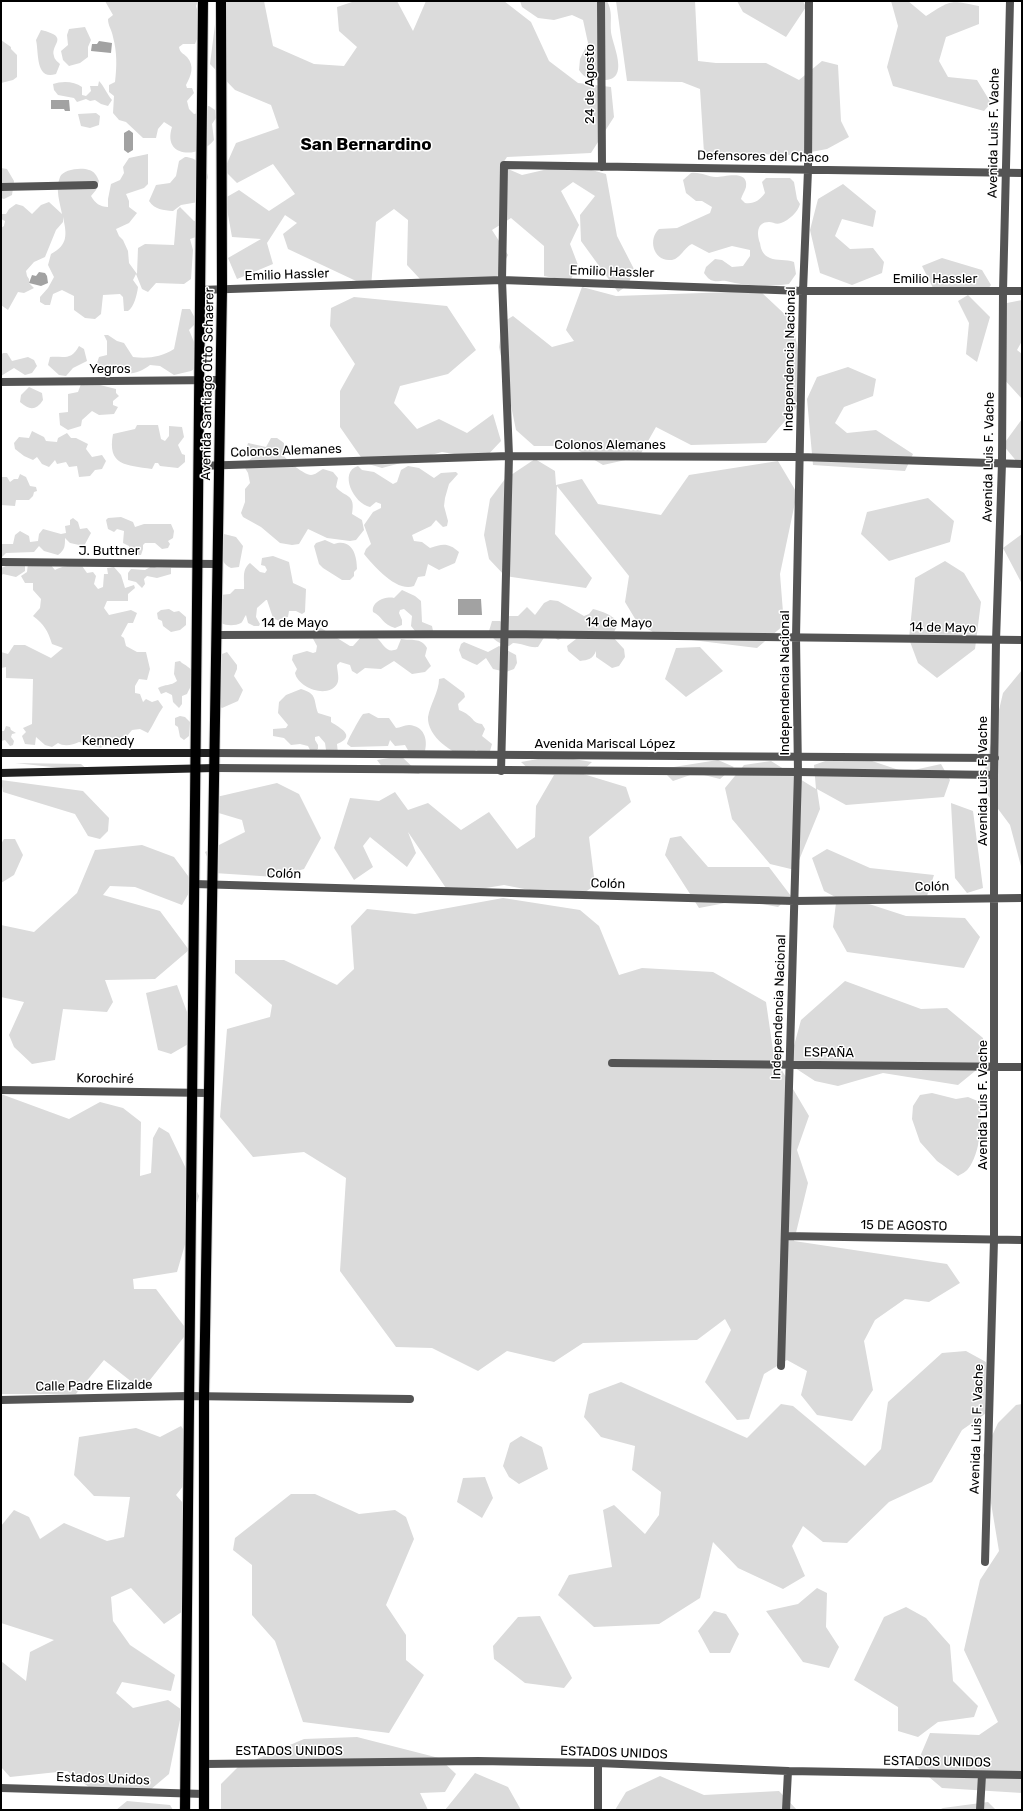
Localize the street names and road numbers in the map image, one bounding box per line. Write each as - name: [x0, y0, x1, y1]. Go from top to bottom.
- street label: 24 de Agosto: [582, 44, 598, 124]
- street label: Avenida Luis F. Vache: [985, 68, 1003, 198]
- street label: Defensores del Chaco: [697, 148, 829, 166]
- street label: Emilio Hassler: [569, 263, 655, 281]
- street label: Emilio Hassler: [244, 266, 330, 284]
- street label: Emilio Hassler: [893, 271, 977, 287]
- street label: Independencia Nacional: [781, 286, 799, 432]
- street label: Avenida Santiago Otto Schaerer: [199, 287, 217, 481]
- street label: Yegros: [89, 361, 131, 377]
- street label: Avenida Luis F. Vache: [980, 392, 998, 522]
- street label: Colonos Alemanes: [554, 437, 666, 453]
- street label: Colonos Alemanes: [230, 441, 342, 461]
- street label: J. Buttner: [78, 543, 140, 559]
- street label: Independencia Nacional: [777, 610, 793, 756]
- street label: 14 de Mayo: [262, 615, 328, 631]
- street label: 14 de Mayo: [585, 615, 653, 631]
- street label: 14 de Mayo: [909, 620, 977, 636]
- street label: Avenida Luis F. Vache: [975, 716, 991, 846]
- street label: Kennedy: [82, 733, 134, 749]
- street label: Avenida Mariscal López: [535, 736, 675, 752]
- street label: Colón: [266, 866, 302, 882]
- street label: Colón: [590, 876, 626, 892]
- street label: Colón: [915, 879, 949, 895]
- street label: Independencia Nacional: [769, 934, 789, 1080]
- street label: Avenida Luis F. Vache: [975, 1040, 991, 1170]
- street label: ESPAÑA: [804, 1045, 854, 1061]
- street label: Korochiré: [76, 1071, 134, 1087]
- street label: 15 DE AGOSTO: [860, 1217, 948, 1235]
- street label: Avenida Luis F. Vache: [967, 1364, 987, 1494]
- street label: Calle Padre Elizalde: [35, 1377, 153, 1395]
- street label: ESTADOS UNIDOS: [235, 1743, 343, 1759]
- street label: ESTADOS UNIDOS: [560, 1743, 668, 1763]
- street label: ESTADOS UNIDOS: [883, 1753, 991, 1771]
- street label: Estados Unidos: [56, 1770, 150, 1788]

